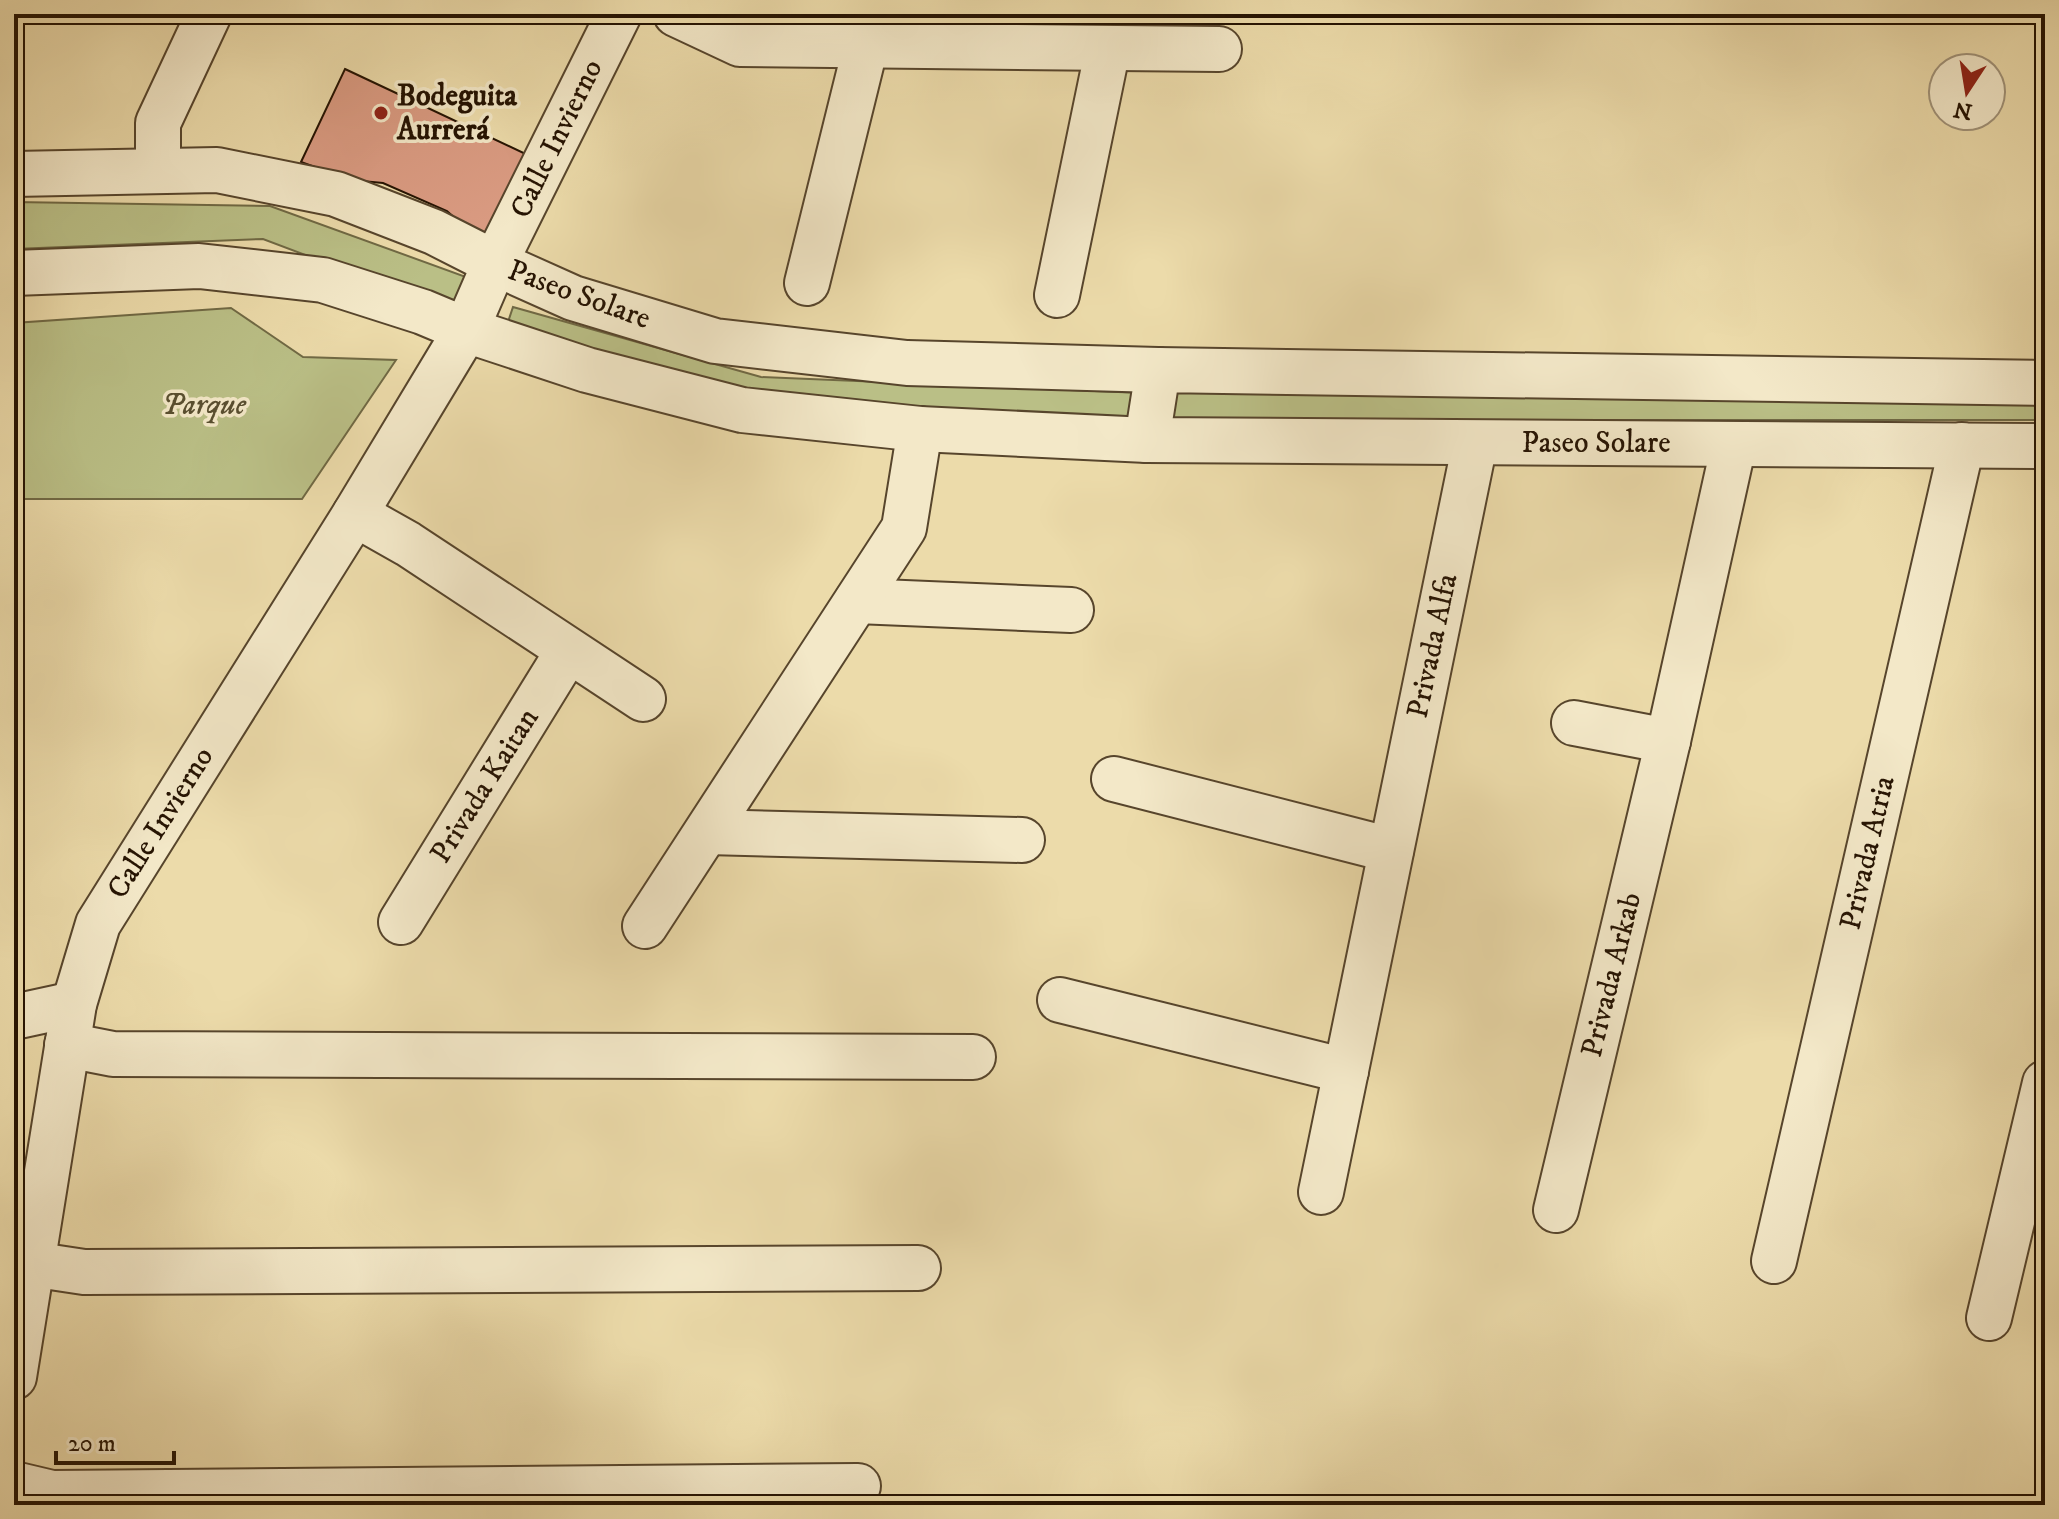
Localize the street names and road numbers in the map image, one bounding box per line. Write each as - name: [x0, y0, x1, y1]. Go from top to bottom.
- street label: Calle Invierno: [503, 54, 611, 224]
- street label: Paseo Solare: [503, 252, 655, 338]
- street label: Paseo Solare: [1521, 425, 1671, 462]
- street label: Privada Alfa: [1400, 570, 1466, 722]
- street label: Privada Kaitan: [423, 701, 547, 870]
- street label: Calle Invierno: [100, 740, 222, 906]
- street label: Privada Atria: [1832, 772, 1904, 934]
- street label: Privada Arkab: [1574, 889, 1650, 1061]

